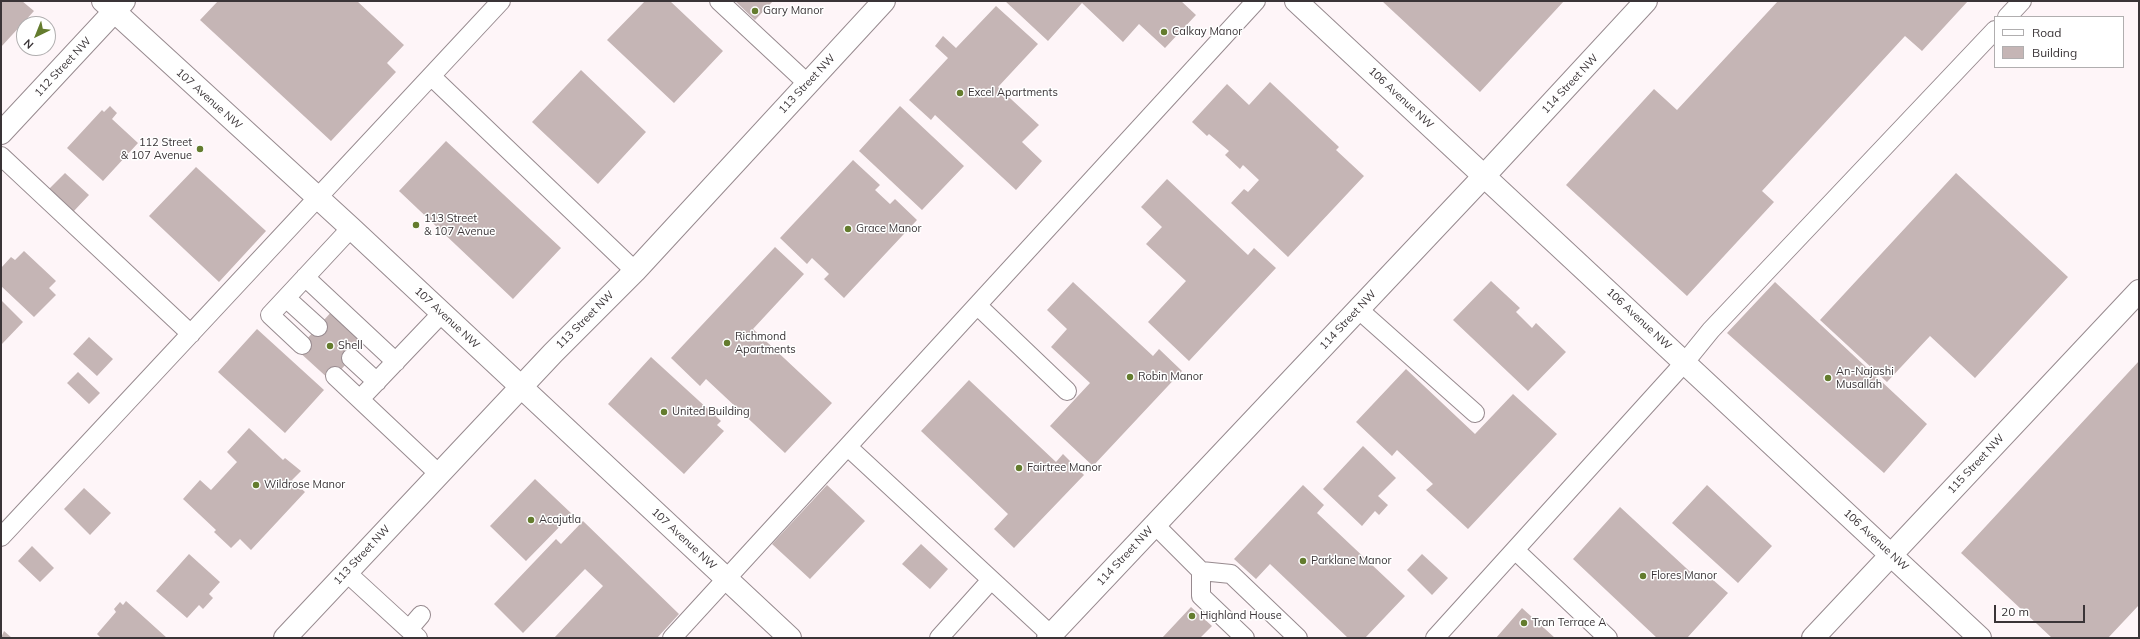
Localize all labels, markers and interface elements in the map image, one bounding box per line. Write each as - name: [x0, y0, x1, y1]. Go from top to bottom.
- place label: Gary Manor: [763, 4, 823, 18]
- marker: Gary Manor: [750, 6, 760, 16]
- north arrow: [16, 16, 56, 56]
- legend: [1994, 16, 2124, 68]
- place label: Calkay Manor: [1172, 25, 1242, 39]
- text: Road: [2032, 25, 2061, 40]
- marker: Calkay Manor: [1159, 27, 1169, 37]
- street label: 112 Street NW: [32, 35, 94, 99]
- text: N: [21, 36, 36, 52]
- text: Building: [2032, 45, 2077, 60]
- street label: 113 Street NW: [776, 52, 838, 116]
- street label: 114 Street NW: [1539, 52, 1601, 116]
- street label: 106 Avenue NW: [1366, 64, 1436, 132]
- street label: 107 Avenue NW: [173, 66, 245, 132]
- place label: Excel Apartments: [968, 86, 1058, 100]
- marker: Excel Apartments: [955, 88, 965, 98]
- place label: 112 Street & 107 Avenue: [121, 136, 192, 162]
- marker: 112 Street & 107 Avenue: [195, 144, 205, 154]
- place label: 113 Street & 107 Avenue: [424, 212, 495, 238]
- marker: 113 Street & 107 Avenue: [411, 220, 421, 230]
- place label: Grace Manor: [856, 222, 922, 236]
- marker: Grace Manor: [843, 224, 853, 234]
- street label: 107 Avenue NW: [412, 284, 482, 352]
- street label: 106 Avenue NW: [1604, 285, 1674, 353]
- street label: 113 Street NW: [553, 288, 617, 352]
- street label: 114 Street NW: [1317, 288, 1379, 352]
- place label: Richmond Apartments: [735, 330, 796, 356]
- marker: Richmond Apartments: [722, 338, 732, 348]
- place label: Shell: [338, 339, 363, 353]
- marker: Shell: [325, 341, 335, 351]
- place label: An-Najashi Musallah: [1836, 365, 1894, 391]
- place label: Robin Manor: [1138, 370, 1203, 384]
- marker: Robin Manor: [1125, 372, 1135, 382]
- marker: An-Najashi Musallah: [1823, 373, 1833, 383]
- place label: United Building: [672, 405, 750, 419]
- marker: United Building: [659, 407, 669, 417]
- street label: 115 Street NW: [1945, 432, 2007, 496]
- place label: Fairtree Manor: [1027, 461, 1102, 475]
- marker: Fairtree Manor: [1014, 463, 1024, 473]
- place label: Wildrose Manor: [264, 478, 345, 492]
- marker: Wildrose Manor: [251, 480, 261, 490]
- street label: 107 Avenue NW: [649, 505, 719, 573]
- street label: 106 Avenue NW: [1841, 506, 1911, 574]
- place label: Acajutla: [539, 513, 581, 527]
- marker: Acajutla: [526, 515, 536, 525]
- street label: 113 Street NW: [331, 523, 393, 587]
- street label: 114 Street NW: [1094, 524, 1156, 588]
- place label: Parklane Manor: [1311, 554, 1391, 568]
- marker: Parklane Manor: [1298, 556, 1308, 566]
- place label: Flores Manor: [1651, 569, 1717, 583]
- marker: Flores Manor: [1638, 571, 1648, 581]
- scale bar: [1996, 597, 2087, 623]
- text: 20 m: [2001, 604, 2029, 619]
- place label: Highland House: [1200, 609, 1282, 623]
- marker: Highland House: [1187, 611, 1197, 621]
- place label: Tran Terrace A: [1532, 616, 1606, 630]
- marker: Tran Terrace A: [1519, 618, 1529, 628]

